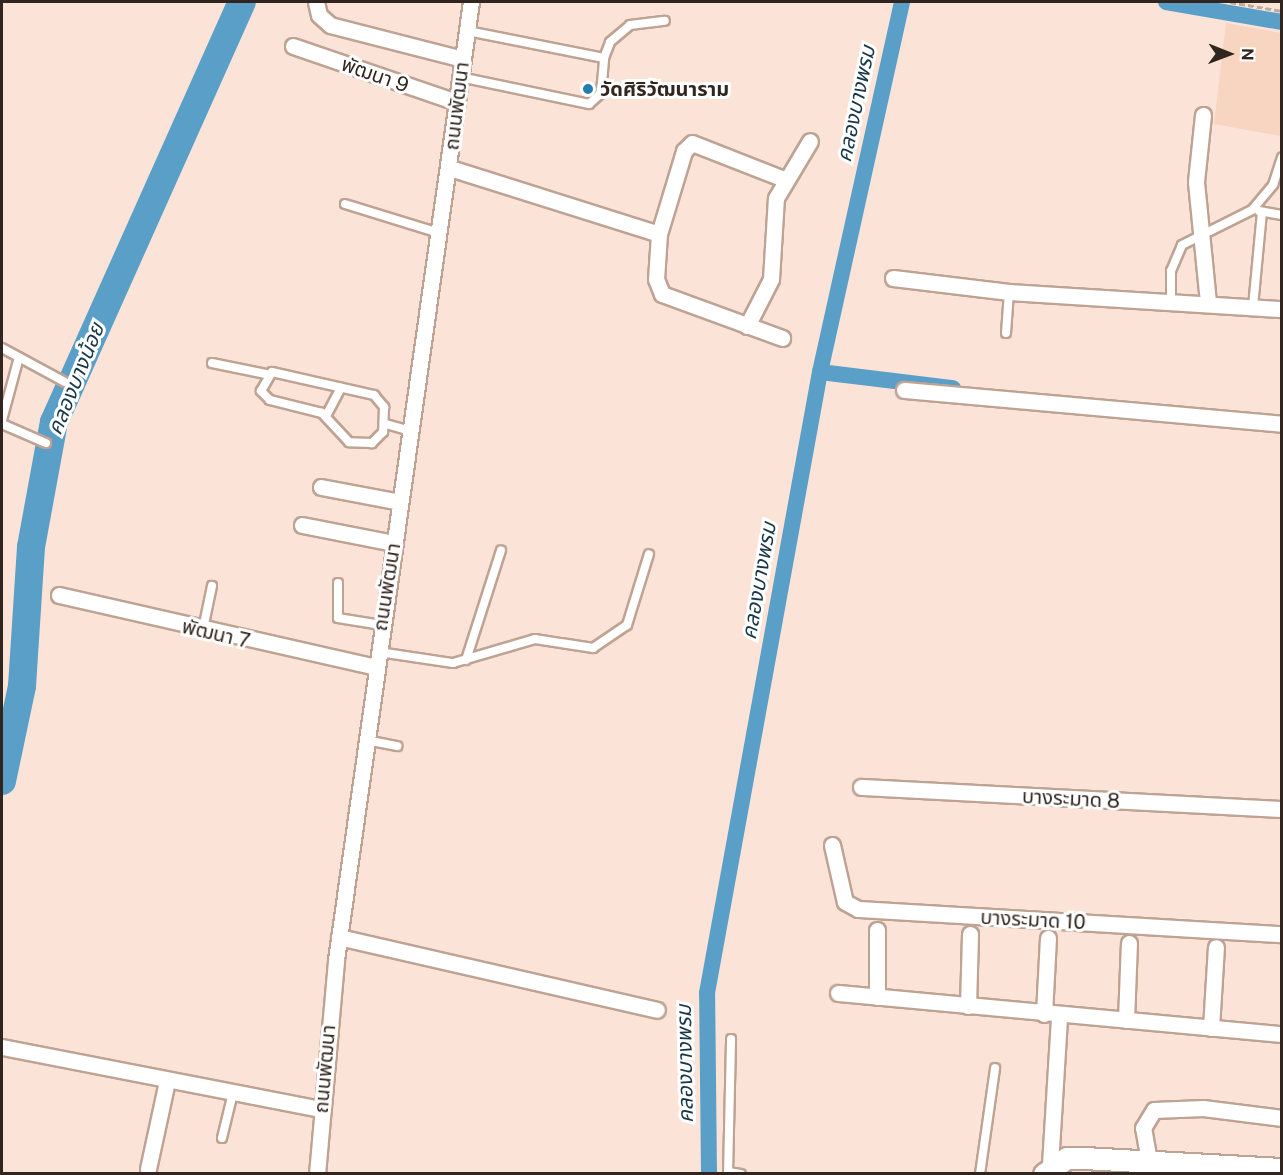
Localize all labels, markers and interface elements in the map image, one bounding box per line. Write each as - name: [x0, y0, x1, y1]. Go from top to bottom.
- north arrow: [1199, 24, 1259, 84]
- water label: คลองบางพรม: [831, 43, 881, 165]
- text: N: [1238, 48, 1257, 61]
- street label: พัฒนา 9: [338, 52, 412, 98]
- street label: ถนนพัฒนา: [440, 60, 474, 152]
- place label: วัดศิริวัฒนาราม: [600, 77, 729, 101]
- marker: วัดศิริวัฒนาราม: [581, 82, 595, 96]
- water label: คลองบางน้อย: [42, 320, 110, 438]
- water label: คลองบางพรม: [736, 520, 782, 642]
- street label: ถนนพัฒนา: [368, 541, 406, 633]
- street label: พัฒนา 7: [180, 615, 252, 653]
- street label: บางระมาด 8: [1021, 784, 1121, 814]
- street label: บางระมาด 10: [980, 905, 1086, 935]
- water label: คลองบางพรม: [671, 1005, 699, 1123]
- street label: ถนนพัฒนา: [309, 1024, 341, 1114]

